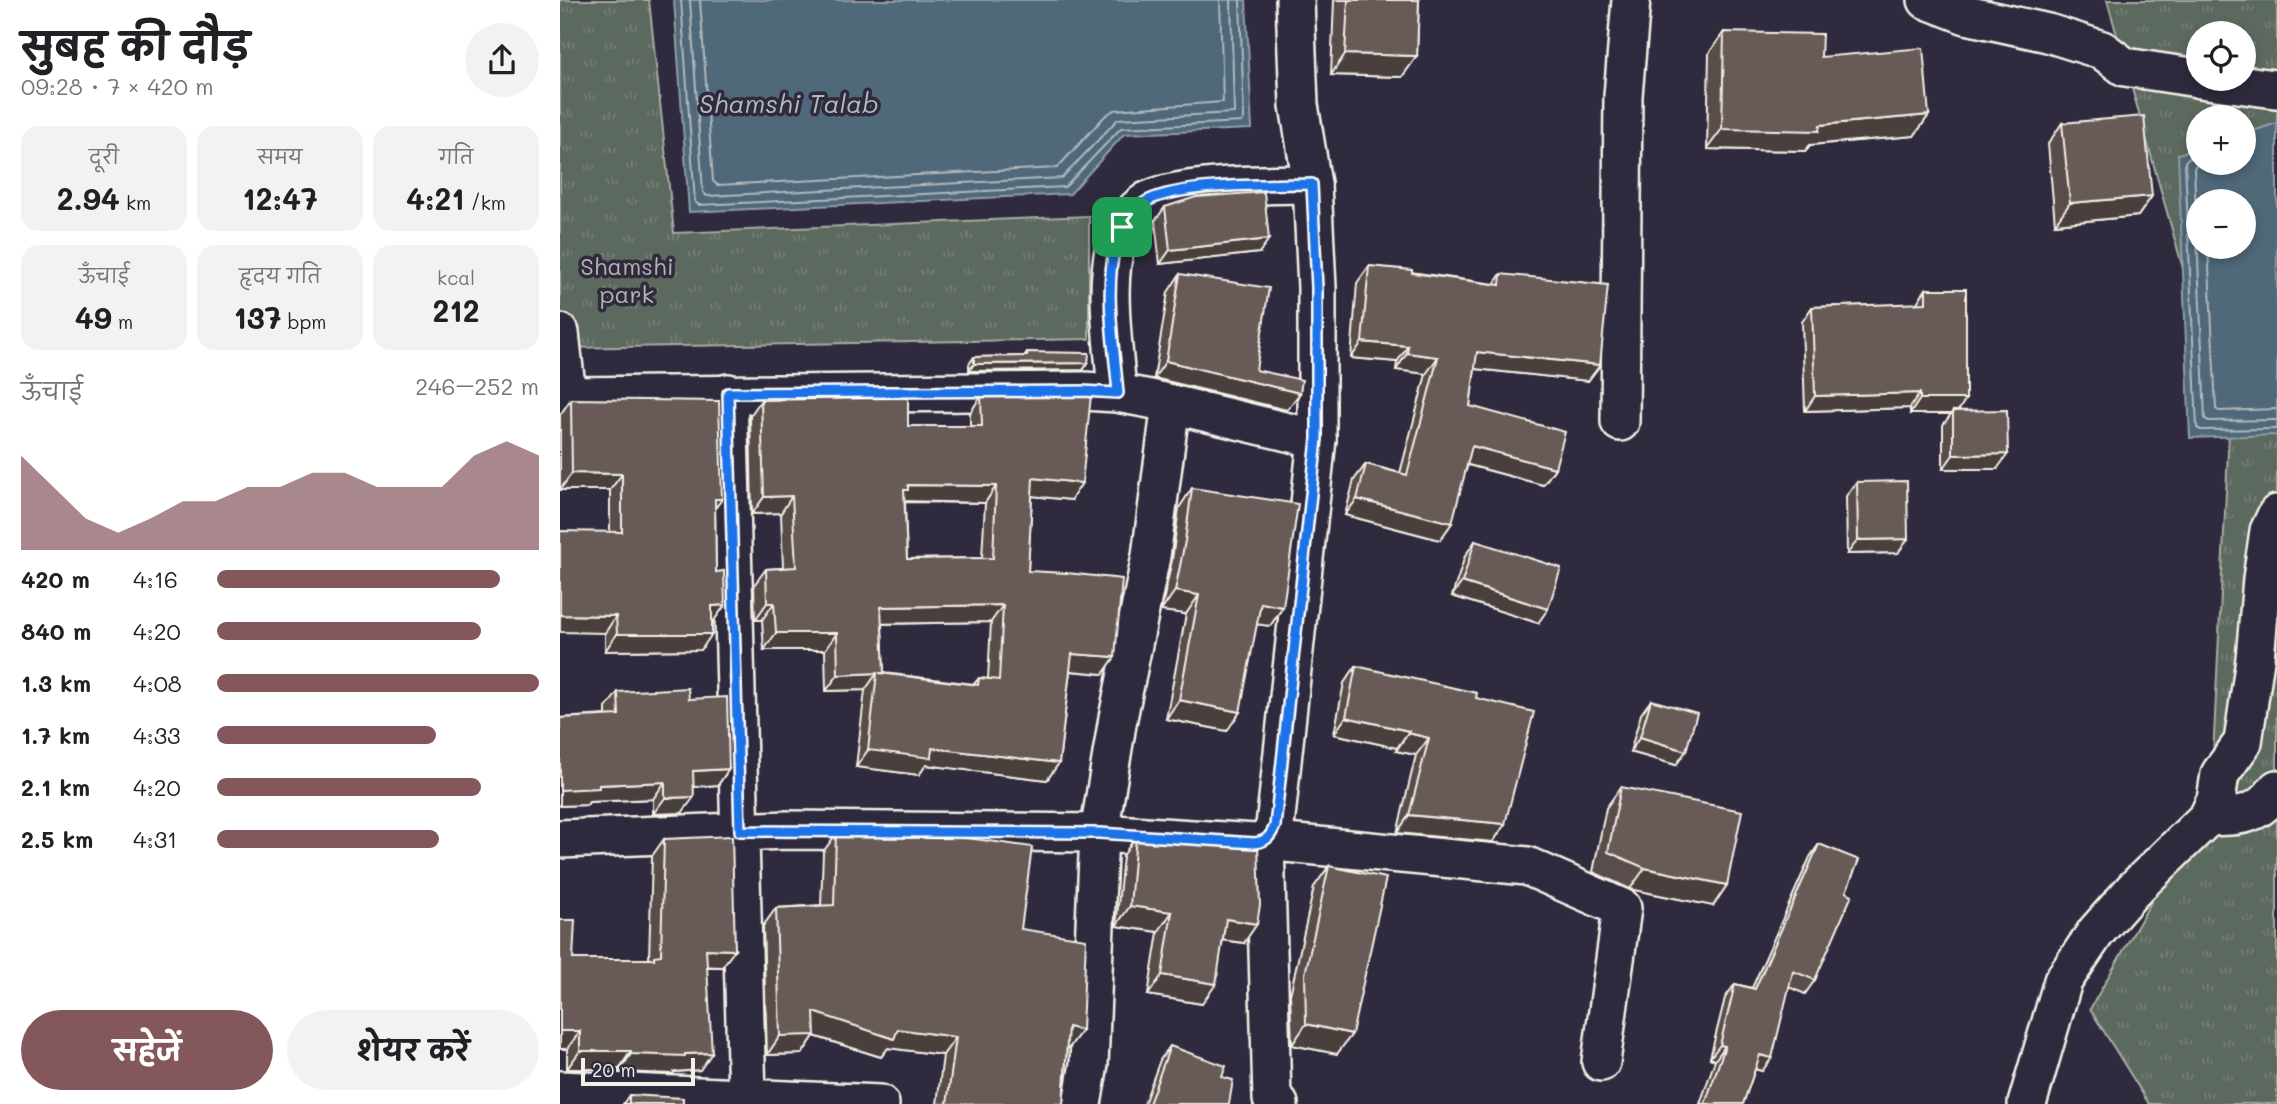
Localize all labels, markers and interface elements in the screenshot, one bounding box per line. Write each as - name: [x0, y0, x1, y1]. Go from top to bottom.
- text: सुबह की दौड़: [21, 20, 250, 70]
- map controls: [2186, 21, 2256, 259]
- button: locate: [2186, 21, 2256, 91]
- button: share: [465, 23, 539, 97]
- text: 09:28 · 7 × 420 m: [21, 71, 214, 101]
- water label: Shamshi Talab: [699, 86, 879, 120]
- button: +: [2186, 105, 2256, 175]
- text: दूरी: [89, 144, 119, 169]
- text: समय: [257, 144, 303, 169]
- text: गति: [439, 144, 473, 169]
- text: 2.94: [57, 178, 120, 218]
- text: 12:47: [242, 178, 318, 218]
- text: 4:21: [406, 178, 465, 218]
- button: −: [2186, 189, 2256, 259]
- text: km: [120, 190, 151, 215]
- text: /km: [465, 190, 506, 215]
- pin: [1092, 197, 1152, 257]
- icon: arrive: [1103, 208, 1141, 246]
- park label: Shamshi park: [580, 250, 674, 309]
- text: ऊँचाई: [79, 263, 129, 288]
- text: हृदय गति: [239, 263, 321, 288]
- text: kcal: [437, 265, 475, 290]
- text: 212: [433, 290, 479, 330]
- text: 49: [75, 297, 112, 337]
- text: 137: [233, 297, 281, 337]
- text: m: [112, 309, 133, 334]
- text: bpm: [281, 309, 327, 334]
- text: 246–252 m: [415, 371, 539, 401]
- text: ऊँचाई: [21, 376, 83, 406]
- text: 420 m: [21, 564, 90, 594]
- text: 4:16: [133, 564, 178, 594]
- text: 840 m: [21, 616, 91, 646]
- text: 4:20: [133, 616, 181, 646]
- text: 1.3 km: [21, 668, 91, 698]
- text: 4:08: [133, 668, 182, 698]
- text: 1.7 km: [21, 720, 90, 750]
- text: 4:33: [133, 720, 181, 750]
- text: 2.1 km: [21, 772, 90, 802]
- text: 4:20: [133, 772, 181, 802]
- text: 2.5 km: [21, 824, 93, 854]
- text: 4:31: [133, 824, 177, 854]
- button: सहेजें: [21, 1010, 273, 1090]
- button: शेयर करें: [287, 1010, 539, 1090]
- scale bar: [581, 1055, 695, 1087]
- text: 20 m: [592, 1057, 636, 1082]

